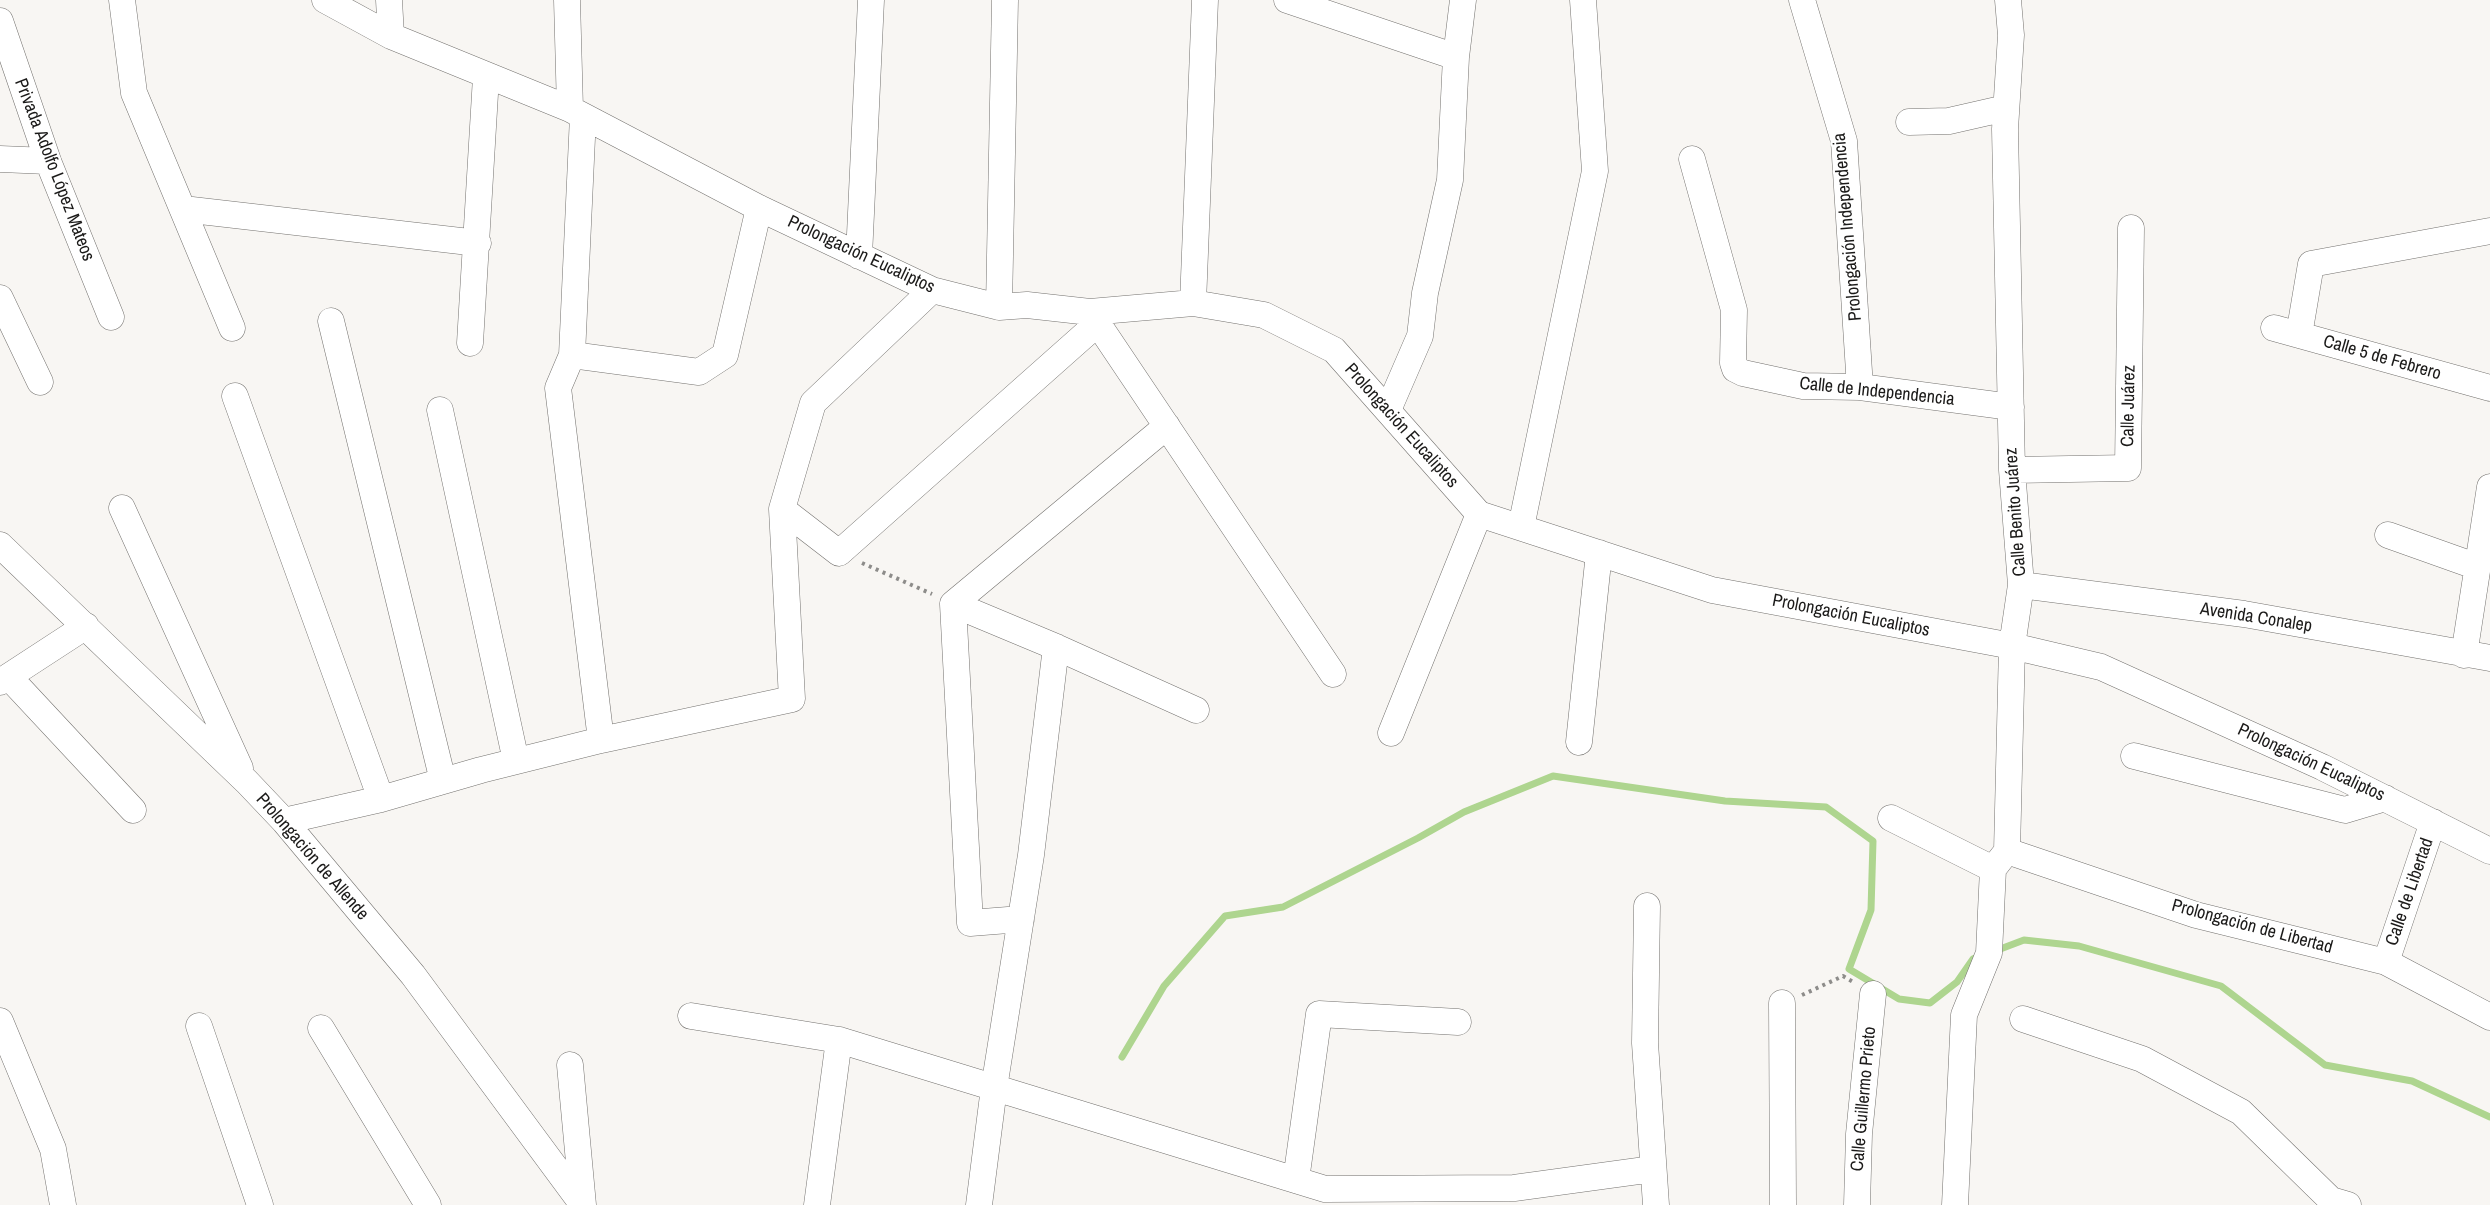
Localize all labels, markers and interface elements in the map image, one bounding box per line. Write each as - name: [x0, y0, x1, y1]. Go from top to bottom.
- street label: Privada Adolfo López Mateos: [9, 76, 99, 264]
- street label: Prolongación Independencia: [1829, 132, 1867, 322]
- street label: Prolongación Eucaliptos: [784, 211, 938, 299]
- street label: Calle 5 de Febrero: [2321, 331, 2443, 385]
- street label: Prolongación Eucaliptos: [1339, 359, 1463, 493]
- street label: Calle Juárez: [2117, 365, 2141, 447]
- street label: Calle de Independencia: [1798, 373, 1956, 411]
- street label: Calle Benito Juárez: [2001, 447, 2031, 577]
- street label: Prolongación Eucaliptos: [1770, 590, 1932, 642]
- street label: Avenida Conalep: [2199, 598, 2313, 638]
- street label: Prolongación Eucaliptos: [2234, 719, 2388, 807]
- street label: Prolongación de Allende: [251, 789, 373, 925]
- street label: Calle de Libertad: [2381, 835, 2439, 949]
- street label: Prolongación de Libertad: [2169, 895, 2335, 959]
- street label: Calle Guillermo Prieto: [1847, 1026, 1881, 1172]

